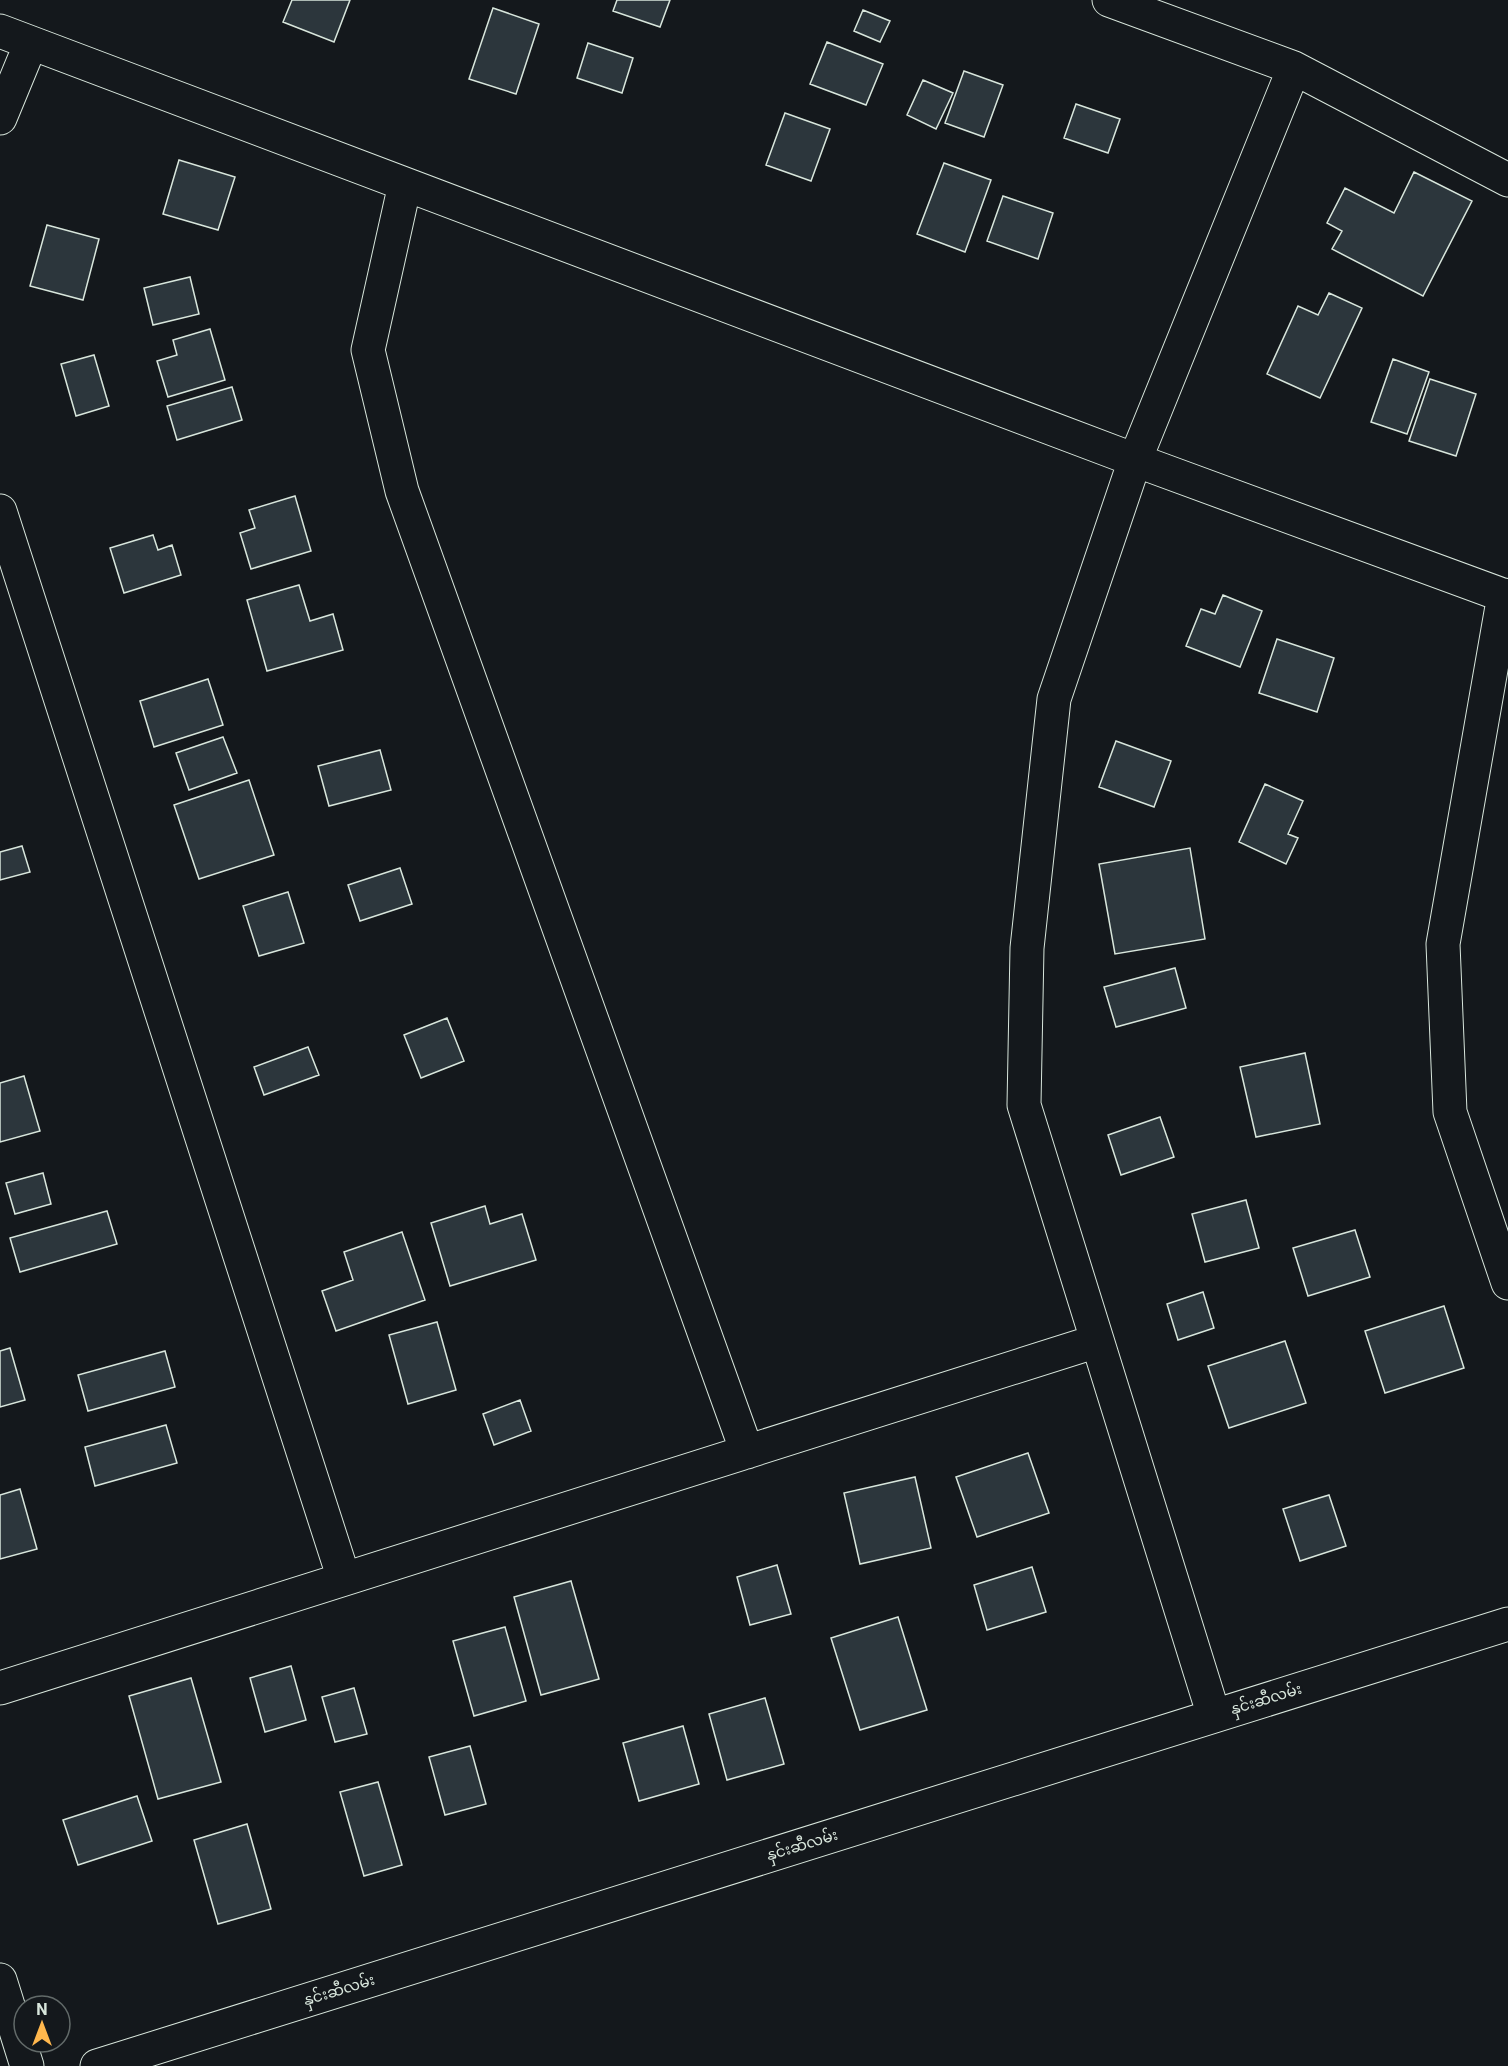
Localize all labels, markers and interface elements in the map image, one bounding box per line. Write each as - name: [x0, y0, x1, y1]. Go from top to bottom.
- street label: နှင်းဆီလမ်း: [1228, 1679, 1305, 1721]
- street label: နှင်းဆီလမ်း: [764, 1825, 841, 1867]
- street label: နှင်းဆီလမ်း: [301, 1970, 378, 2012]
- north arrow: [12, 1994, 72, 2054]
- text: N: [36, 2000, 48, 2019]

